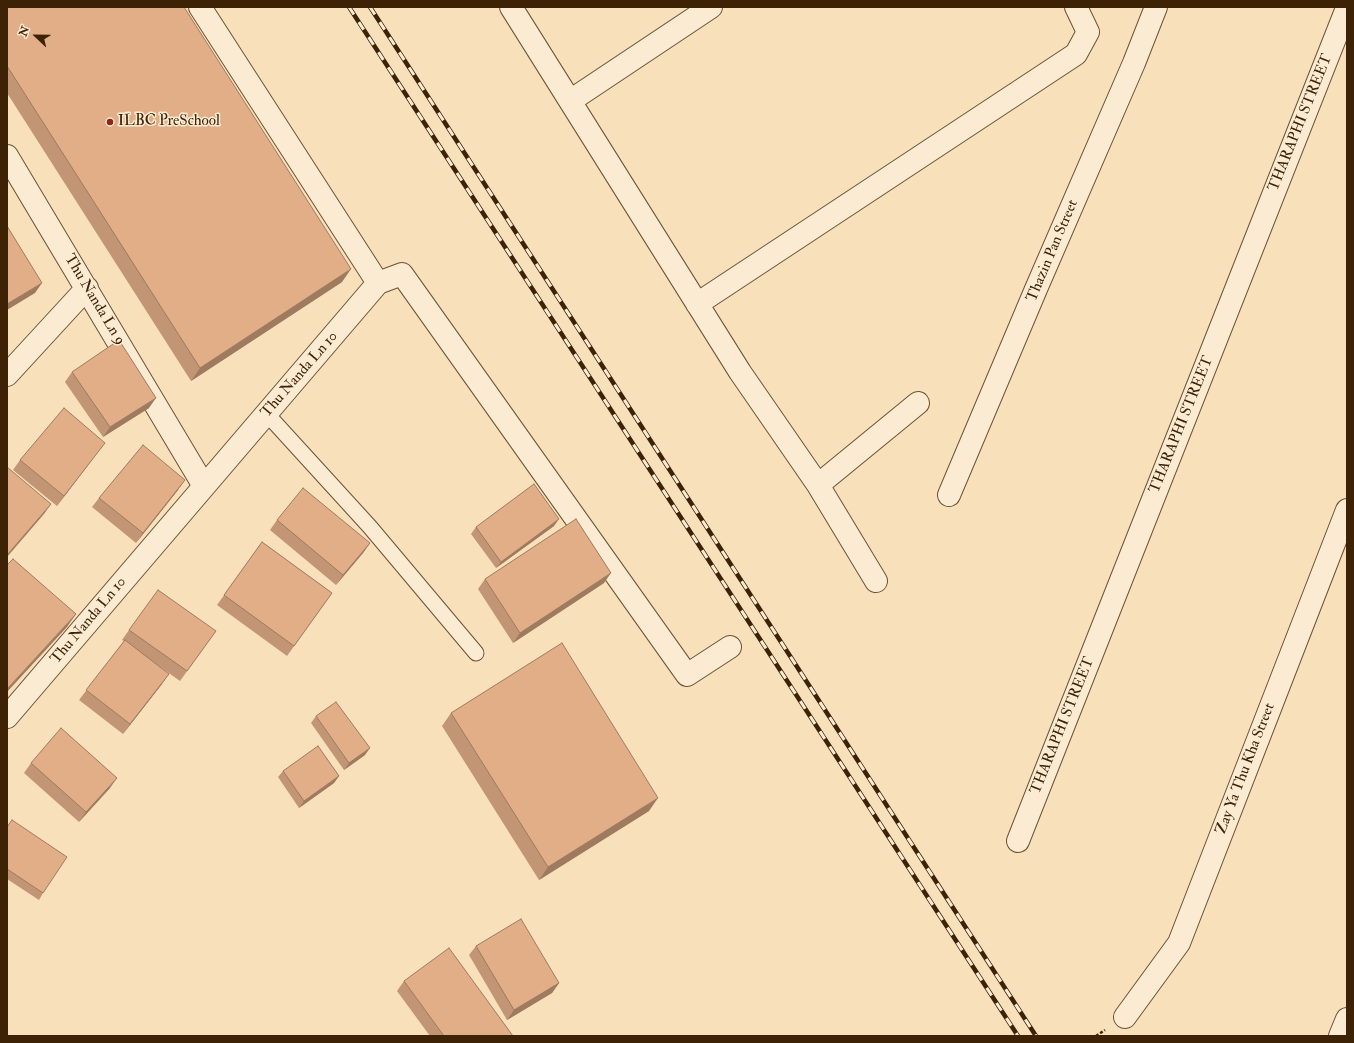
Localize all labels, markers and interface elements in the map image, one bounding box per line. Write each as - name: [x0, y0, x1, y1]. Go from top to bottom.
- north arrow: [16, 16, 56, 56]
- text: N: [17, 24, 32, 38]
- street label: THARAPHI STREET: [1265, 52, 1337, 194]
- place label: ILBC PreSchool: [118, 113, 220, 131]
- marker: ILBC PreSchool: [105, 117, 115, 127]
- street label: Thazin Pan Street: [1023, 197, 1083, 305]
- street label: Thu Nanda Ln 9: [60, 251, 128, 349]
- street label: Thu Nanda Ln 10: [258, 328, 342, 422]
- street label: THARAPHI STREET: [1146, 354, 1218, 496]
- street label: Thu Nanda Ln 10: [47, 574, 131, 668]
- street label: THARAPHI STREET: [1027, 655, 1099, 797]
- street label: Zay Ya Thu Kha Street: [1213, 701, 1279, 837]

